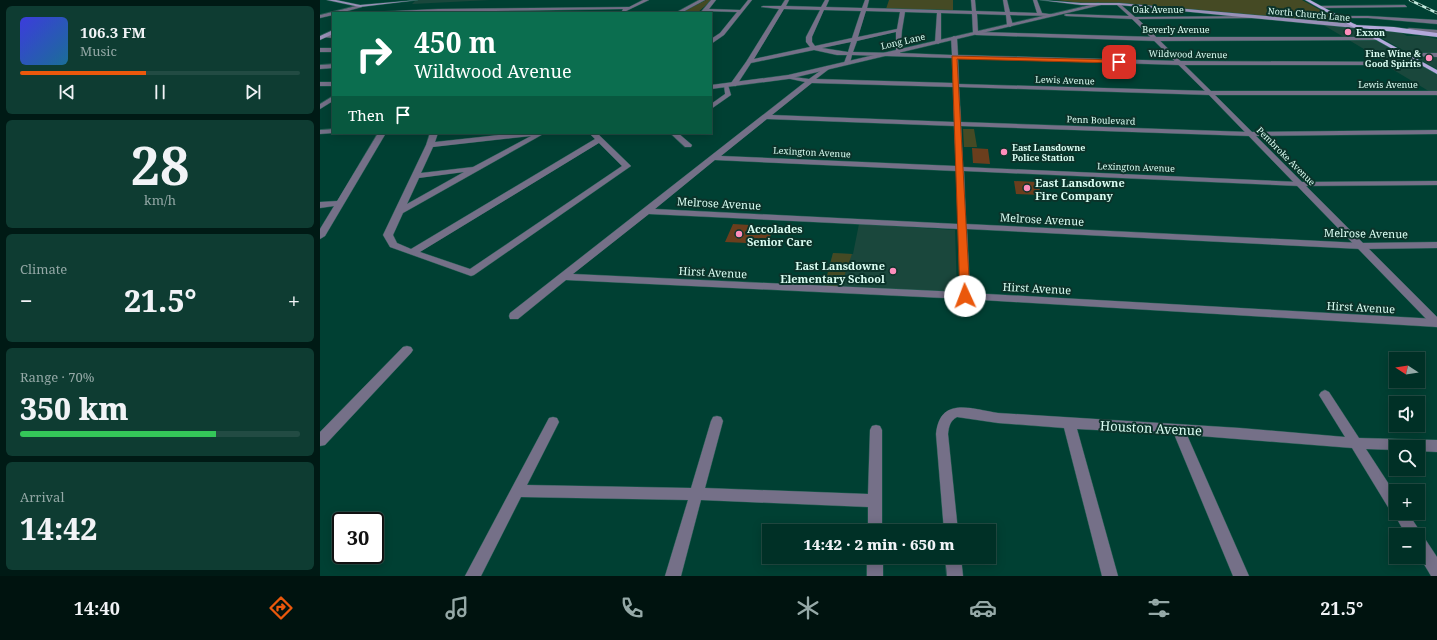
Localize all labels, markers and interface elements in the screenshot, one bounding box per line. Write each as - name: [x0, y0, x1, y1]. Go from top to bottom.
- street label: Oak Avenue: [1132, 3, 1184, 16]
- street label: North Church Lane: [1267, 4, 1351, 24]
- text: 106.3 FM: [80, 22, 146, 42]
- text: 450 m: [414, 23, 496, 61]
- street label: Beverly Avenue: [1142, 23, 1210, 36]
- place label: Exxon: [1356, 26, 1385, 39]
- marker: Exxon: [1343, 27, 1353, 37]
- icon: right: [348, 28, 400, 80]
- street label: Long Lane: [880, 30, 927, 52]
- text: Music: [80, 42, 117, 60]
- pin: [1102, 45, 1136, 79]
- street label: Wildwood Avenue: [1148, 47, 1228, 61]
- place label: Fine Wine & Good Spirits: [1365, 47, 1422, 70]
- icon: arrive: [1108, 51, 1130, 73]
- marker: Fine Wine & Good Spirits: [1424, 53, 1434, 63]
- text: Wildwood Avenue: [414, 59, 572, 83]
- street label: Lewis Avenue: [1035, 72, 1095, 88]
- street label: Lewis Avenue: [1358, 78, 1418, 91]
- icon: previous: [56, 81, 78, 103]
- icon: pause: [149, 81, 171, 103]
- icon: next: [242, 81, 264, 103]
- icon: arrive: [392, 104, 414, 126]
- text: Then: [348, 105, 384, 125]
- street label: Penn Boulevard: [1066, 112, 1136, 128]
- street label: Pembroke Avenue: [1254, 124, 1318, 188]
- text: 28: [131, 129, 189, 200]
- place label: East Lansdowne Police Station: [1012, 141, 1085, 164]
- street label: Lexington Avenue: [773, 143, 851, 161]
- marker: East Lansdowne Police Station: [999, 147, 1009, 157]
- street label: Lexington Avenue: [1097, 159, 1175, 175]
- place label: East Lansdowne Fire Company: [1035, 175, 1125, 203]
- marker: East Lansdowne Fire Company: [1022, 183, 1032, 193]
- text: km/h: [144, 191, 176, 209]
- street label: Melrose Avenue: [677, 193, 762, 213]
- street label: Melrose Avenue: [1000, 209, 1085, 229]
- place label: Accolades Senior Care: [747, 221, 812, 249]
- street label: Melrose Avenue: [1324, 225, 1408, 241]
- marker: Accolades Senior Care: [734, 229, 744, 239]
- place label: East Lansdowne Elementary School: [780, 258, 885, 286]
- text: Climate: [20, 260, 67, 278]
- street label: Hirst Avenue: [678, 263, 748, 281]
- marker: East Lansdowne Elementary School: [888, 266, 898, 276]
- position arrow: [944, 275, 986, 317]
- street label: Hirst Avenue: [1002, 279, 1072, 297]
- text: 21.5°: [124, 280, 196, 321]
- text: −: [20, 285, 33, 315]
- text: +: [288, 285, 300, 315]
- street label: Hirst Avenue: [1326, 298, 1396, 316]
- north arrow: [1389, 352, 1425, 388]
- map controls: [1389, 352, 1425, 564]
- text: Range · 70%: [20, 368, 94, 386]
- text: 350 km: [20, 388, 129, 429]
- button: sound: [1389, 396, 1425, 432]
- street label: Houston Avenue: [1099, 416, 1203, 440]
- button: search: [1389, 440, 1425, 476]
- button: +: [1389, 484, 1425, 520]
- text: Arrival: [20, 488, 64, 506]
- text: 14:42: [20, 508, 97, 549]
- speed limit sign: 30: [332, 512, 384, 564]
- button: −: [1389, 528, 1425, 564]
- text: 14:42 · 2 min · 650 m: [803, 534, 955, 554]
- icon: directions: [267, 594, 295, 622]
- icon: music: [443, 594, 471, 622]
- icon: phone: [618, 594, 646, 622]
- icon: climate: [794, 594, 822, 622]
- icon: car: [969, 594, 997, 622]
- icon: filters: [1145, 594, 1173, 622]
- text: 14:40: [74, 596, 120, 620]
- text: 21.5°: [1320, 596, 1363, 620]

